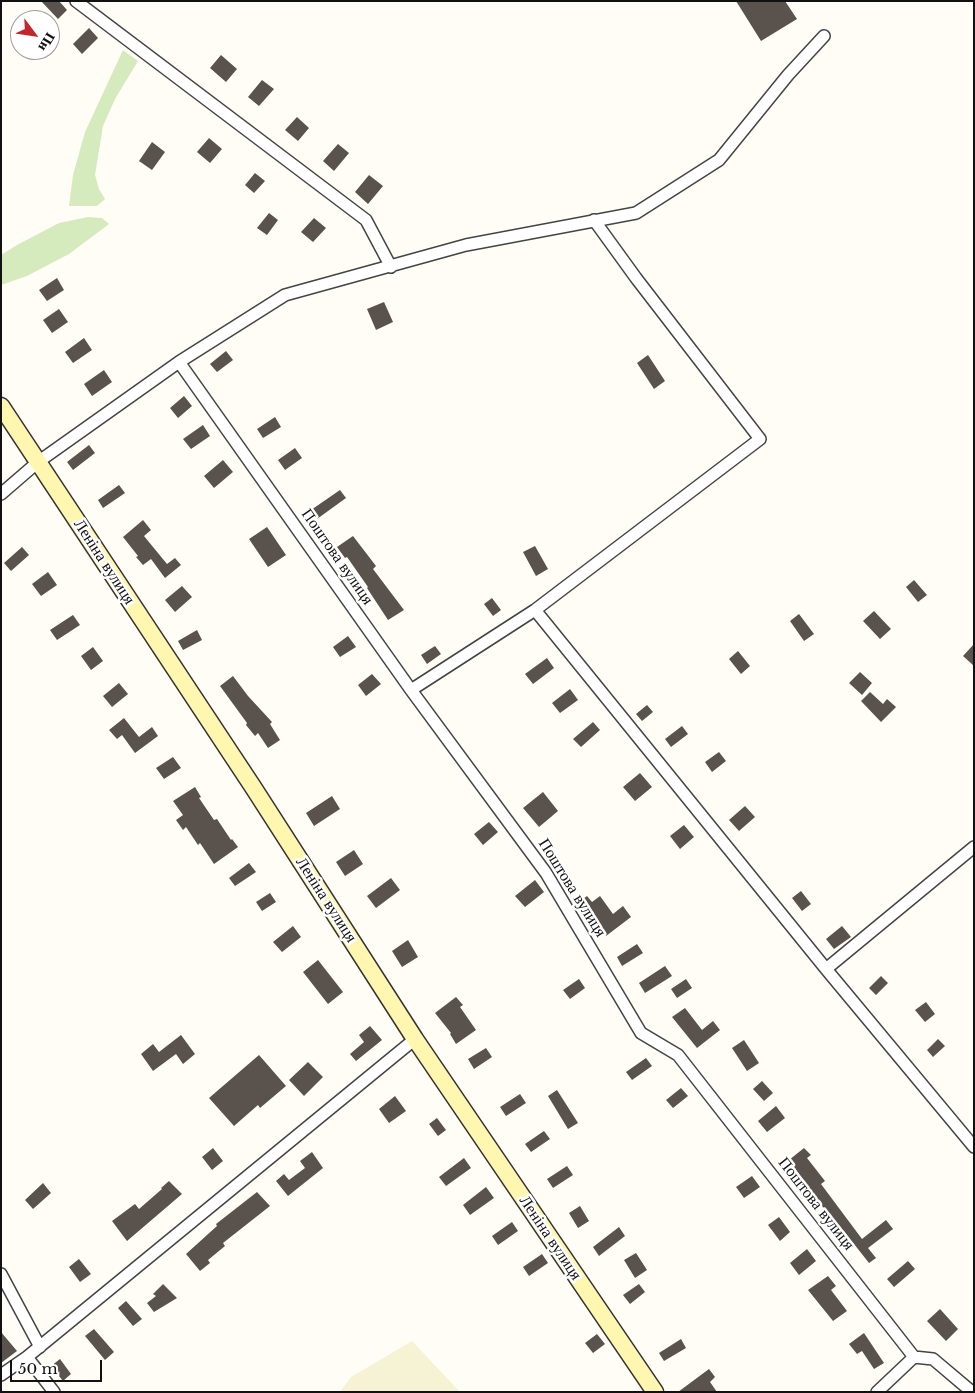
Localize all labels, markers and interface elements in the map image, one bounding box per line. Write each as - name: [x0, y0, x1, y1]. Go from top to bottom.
- north arrow: [10, 10, 60, 60]
- text: Пн: [34, 29, 60, 55]
- street label: Поштова вулиця: [297, 505, 377, 609]
- street label: Леніна вулиця: [69, 516, 139, 608]
- street label: Поштова вулиця: [534, 835, 610, 941]
- street label: Леніна вулиця: [291, 854, 361, 946]
- street label: Поштова вулиця: [774, 1154, 858, 1254]
- street label: Леніна вулиця: [515, 1192, 585, 1284]
- scale bar: [12, 1350, 105, 1382]
- text: 50 m: [18, 1359, 58, 1378]

